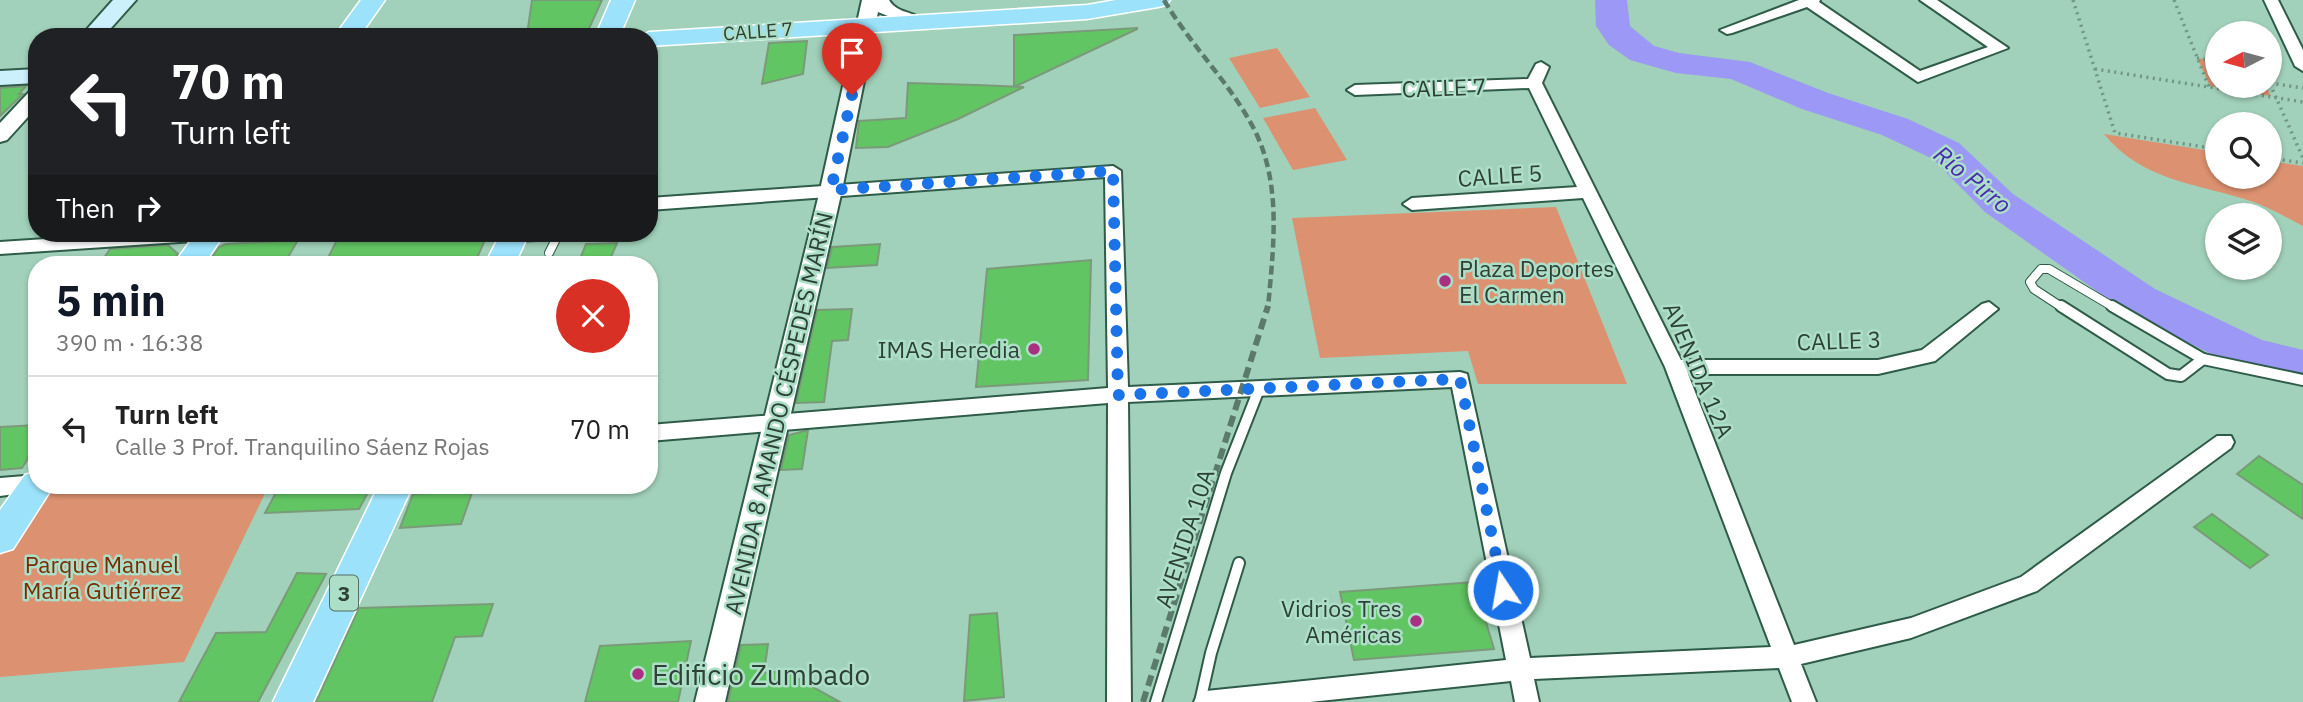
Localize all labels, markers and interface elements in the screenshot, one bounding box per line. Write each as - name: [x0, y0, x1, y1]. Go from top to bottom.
- street label: CALLE 7: [722, 17, 794, 45]
- north arrow: [2205, 21, 2282, 98]
- map controls: [2205, 21, 2282, 280]
- pin: [822, 23, 882, 95]
- icon: arrive: [833, 34, 871, 72]
- text: 70 m: [171, 49, 285, 112]
- icon: left: [56, 56, 147, 147]
- street label: CALLE 7: [1401, 71, 1487, 103]
- text: Turn left: [171, 111, 291, 153]
- button: search: [2205, 112, 2282, 189]
- water label: Río Pirro: [1927, 138, 2019, 220]
- street label: CALLE 5: [1457, 157, 1543, 193]
- icon: right: [129, 189, 167, 227]
- text: Then: [56, 191, 115, 225]
- button: layers: [2205, 203, 2282, 280]
- street label: AVENIDA 8 AMANDO CÉSPEDES MARÍN: [717, 209, 839, 617]
- place label: Plaza Deportes El Carmen: [1459, 253, 1614, 309]
- text: 5 min: [56, 273, 166, 328]
- marker: Plaza Deportes El Carmen: [1437, 273, 1453, 289]
- button: close: [556, 279, 630, 353]
- street label: AVENIDA 12A: [1657, 298, 1741, 443]
- street label: CALLE 3: [1796, 324, 1882, 356]
- text: 390 m · 16:38: [56, 327, 203, 357]
- place label: IMAS Heredia: [877, 334, 1020, 364]
- marker: IMAS Heredia: [1026, 341, 1042, 357]
- text: Turn left: [115, 397, 218, 431]
- icon: left: [56, 410, 94, 448]
- text: 70 m: [570, 412, 630, 446]
- text: Calle 3 Prof. Tranquilino Sáenz Rojas: [115, 431, 490, 461]
- street label: AVENIDA 10A: [1147, 464, 1221, 611]
- park label: Parque Manuel María Gutiérrez: [23, 549, 181, 605]
- position arrow: [1466, 553, 1540, 627]
- road number: 3: [330, 576, 358, 610]
- place label: Vidrios Tres Américas: [1281, 593, 1402, 649]
- marker: Vidrios Tres Américas: [1408, 613, 1424, 629]
- place label: Edificio Zumbado: [652, 656, 870, 693]
- marker: Edificio Zumbado: [630, 666, 646, 682]

